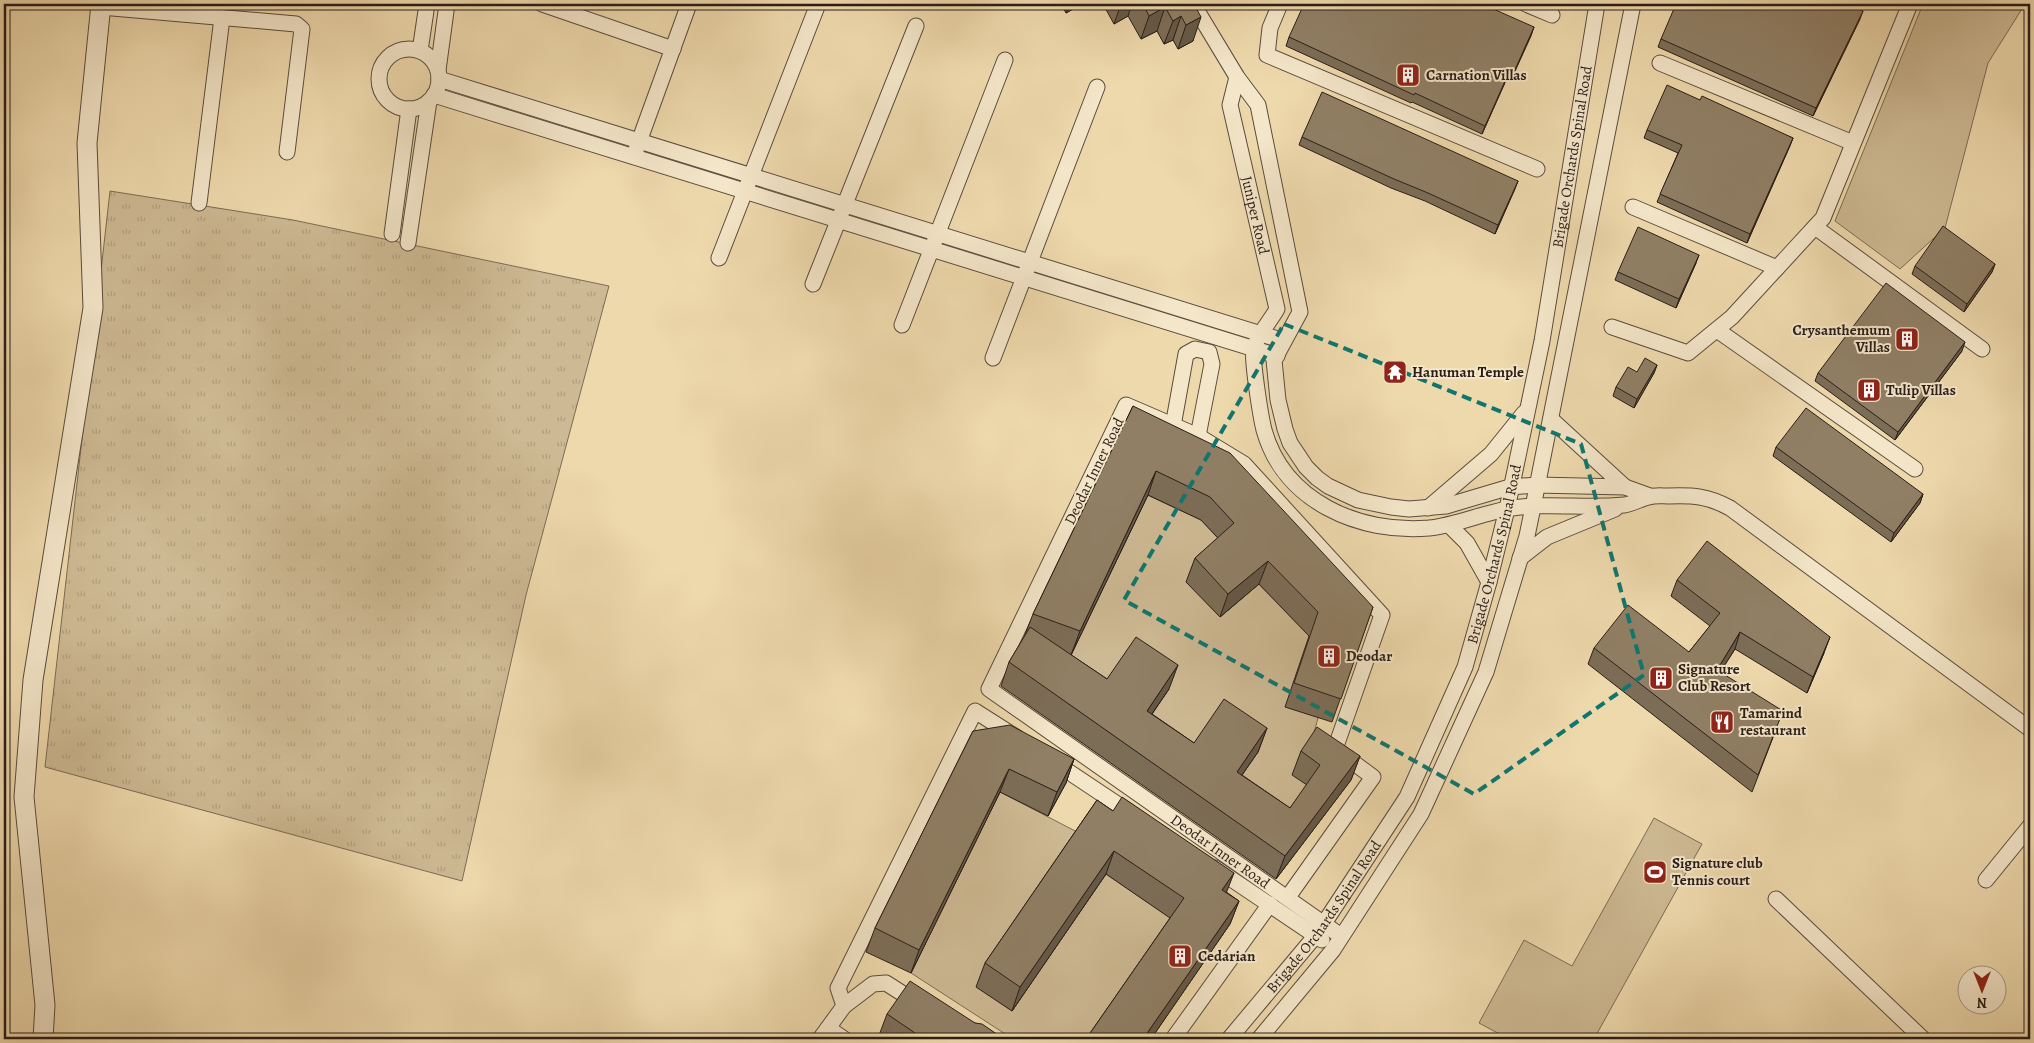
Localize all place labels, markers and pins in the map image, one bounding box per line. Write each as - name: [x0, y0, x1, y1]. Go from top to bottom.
- building icon: Carnation Villas: [1395, 62, 1421, 88]
- place label: Carnation Villas: [1426, 65, 1527, 85]
- place label: Crysanthemum Villas: [1792, 320, 1890, 357]
- building icon: Crysanthemum Villas: [1894, 326, 1920, 352]
- temple icon: Hanuman Temple: [1382, 359, 1408, 385]
- place label: Hanuman Temple: [1412, 362, 1524, 382]
- building icon: Tulip Villas: [1856, 377, 1882, 403]
- place label: Tulip Villas: [1886, 380, 1956, 400]
- building icon: Deodar: [1316, 643, 1342, 669]
- place label: Deodar: [1346, 646, 1392, 666]
- place label: Signature Club Resort: [1678, 659, 1751, 696]
- building icon: Signature Club Resort: [1648, 665, 1674, 691]
- place label: Tamarind restaurant: [1740, 703, 1806, 740]
- restaurant icon: Tamarind restaurant: [1709, 709, 1735, 735]
- place label: Signature club Tennis court: [1672, 853, 1763, 890]
- sports icon: Signature club Tennis court: [1642, 859, 1668, 885]
- building icon: Cedarian: [1167, 943, 1193, 969]
- place label: Cedarian: [1198, 946, 1256, 966]

